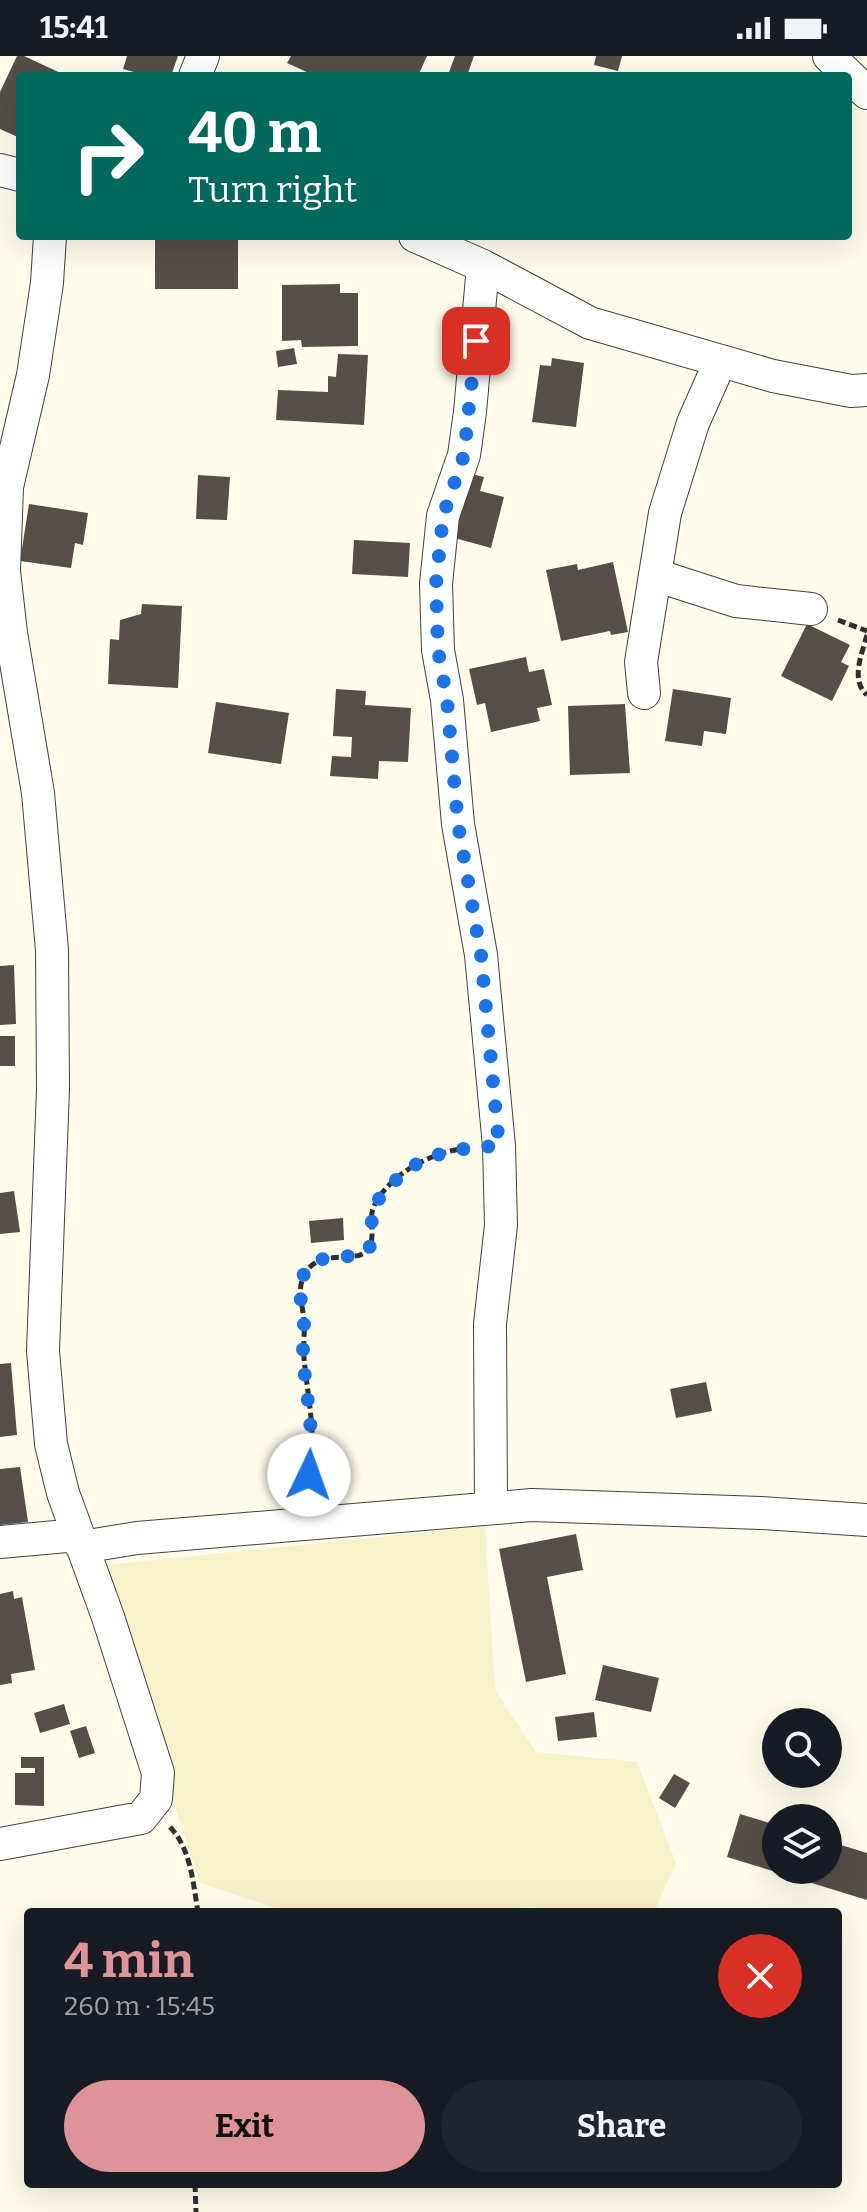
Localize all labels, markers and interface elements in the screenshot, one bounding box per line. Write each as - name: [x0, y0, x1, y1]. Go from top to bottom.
- text: 15:41: [40, 10, 108, 46]
- text: 40 m: [188, 100, 321, 167]
- icon: right: [56, 104, 160, 208]
- text: Turn right: [188, 168, 357, 212]
- pin: [442, 307, 510, 375]
- icon: arrive: [454, 319, 498, 363]
- position arrow: [267, 1433, 351, 1517]
- map controls: [762, 1708, 842, 1884]
- button: search: [762, 1708, 842, 1788]
- button: layers: [762, 1804, 842, 1884]
- text: 4 min: [64, 1932, 194, 1990]
- button: close: [718, 1934, 802, 2018]
- text: 260 m · 15:45: [64, 1991, 215, 2022]
- button: Exit: [64, 2080, 425, 2172]
- button: Share: [441, 2080, 802, 2172]

